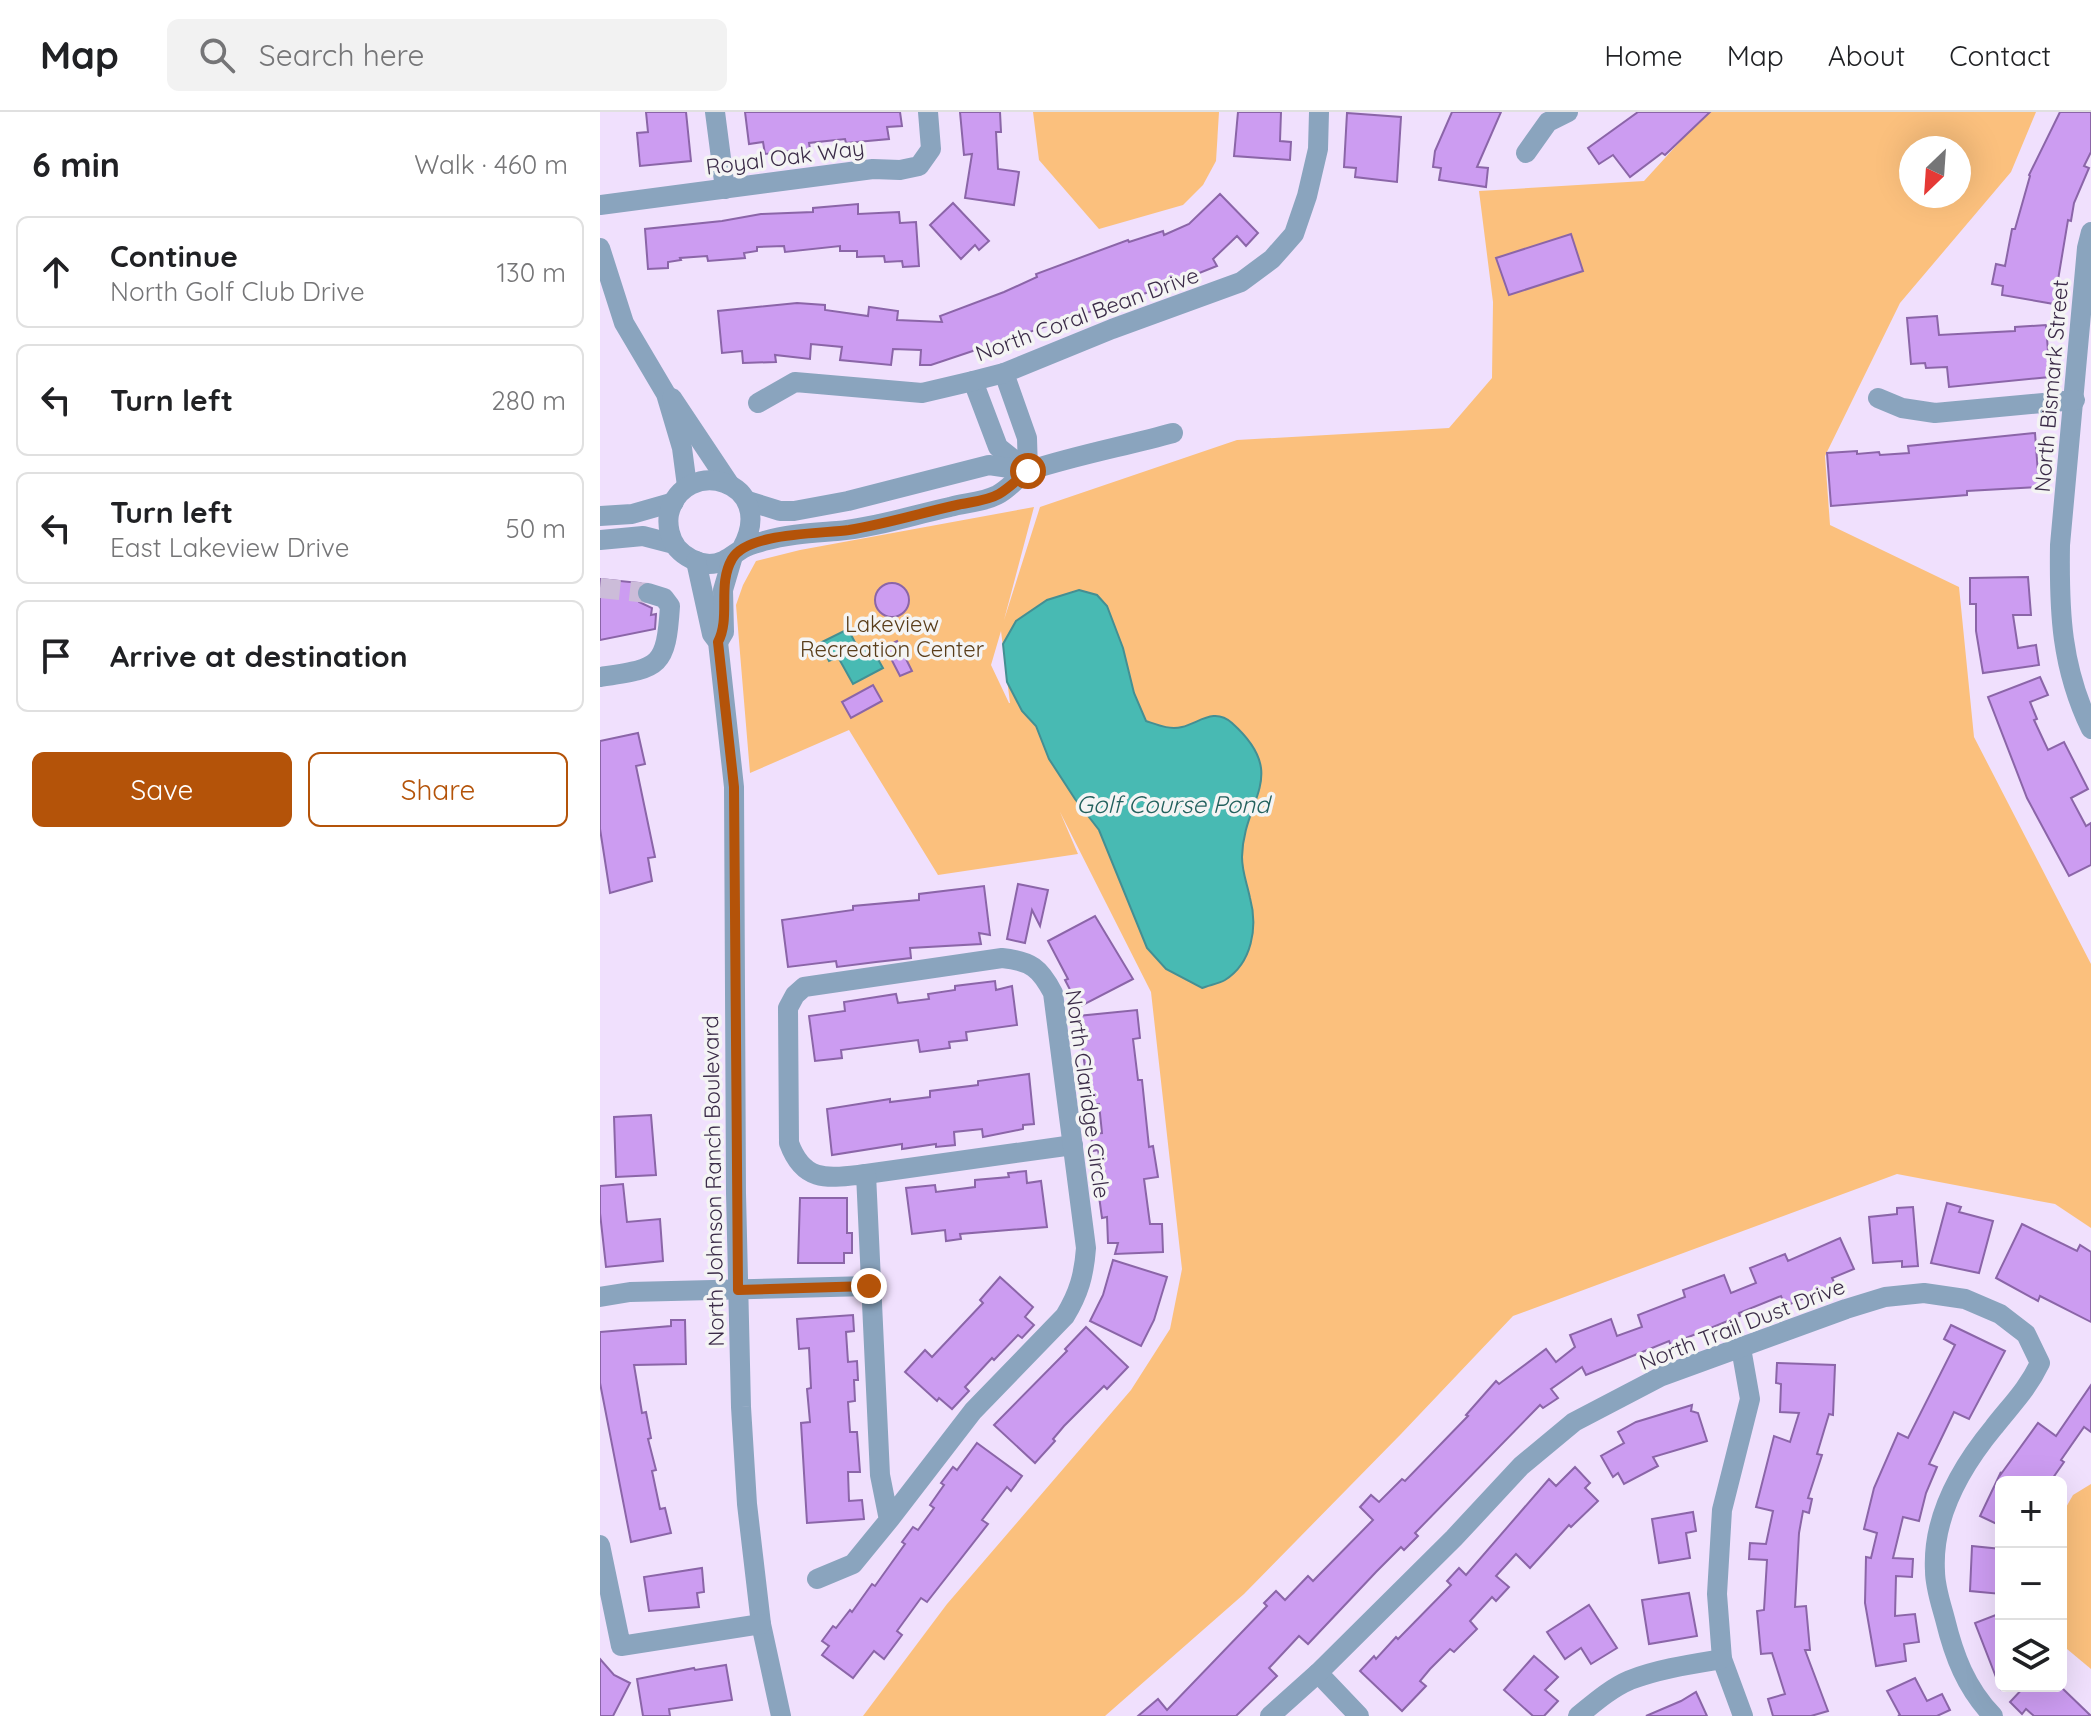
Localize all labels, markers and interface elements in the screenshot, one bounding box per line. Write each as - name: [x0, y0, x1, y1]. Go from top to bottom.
- search box: [167, 19, 727, 91]
- text: Map: [40, 31, 119, 79]
- icon: search: [195, 33, 239, 77]
- text: Search here: [259, 36, 424, 74]
- text: Home: [1604, 38, 1683, 73]
- text: Map: [1727, 38, 1784, 73]
- text: About: [1828, 38, 1905, 73]
- text: Contact: [1949, 38, 2051, 73]
- street label: Royal Oak Way: [704, 133, 866, 181]
- north arrow: [1899, 136, 1971, 208]
- text: 6 min: [32, 143, 120, 186]
- text: Walk · 460 m: [414, 148, 568, 181]
- text: Continue: [110, 237, 238, 275]
- icon: ahead: [34, 250, 78, 294]
- text: 130 m: [496, 256, 566, 289]
- street label: North Coral Bean Drive: [971, 261, 1203, 367]
- text: North Golf Club Drive: [110, 275, 365, 308]
- street label: North Bismark Street: [2028, 279, 2074, 493]
- icon: left: [34, 378, 78, 422]
- text: Turn left: [110, 381, 233, 419]
- text: 280 m: [491, 384, 566, 417]
- route start: [1010, 453, 1046, 489]
- text: Turn left: [110, 493, 233, 531]
- icon: left: [34, 506, 78, 550]
- text: 50 m: [506, 512, 566, 545]
- text: East Lakeview Drive: [110, 531, 349, 564]
- park label: Lakeview Recreation Center: [800, 610, 985, 663]
- icon: arrive: [34, 634, 78, 678]
- text: Arrive at destination: [110, 637, 408, 675]
- button: Save: [32, 752, 292, 827]
- button: Share: [308, 752, 568, 827]
- water label: Golf Course Pond: [1076, 789, 1273, 819]
- street label: North Claridge Circle: [1059, 988, 1117, 1200]
- street label: North Johnson Ranch Boulevard: [696, 1015, 730, 1347]
- route end: [851, 1268, 887, 1304]
- street label: North Trail Dust Drive: [1635, 1272, 1849, 1376]
- map controls: [1995, 1476, 2067, 1692]
- button: +: [1995, 1476, 2067, 1548]
- button: −: [1995, 1548, 2067, 1620]
- button: layers: [1995, 1620, 2067, 1692]

